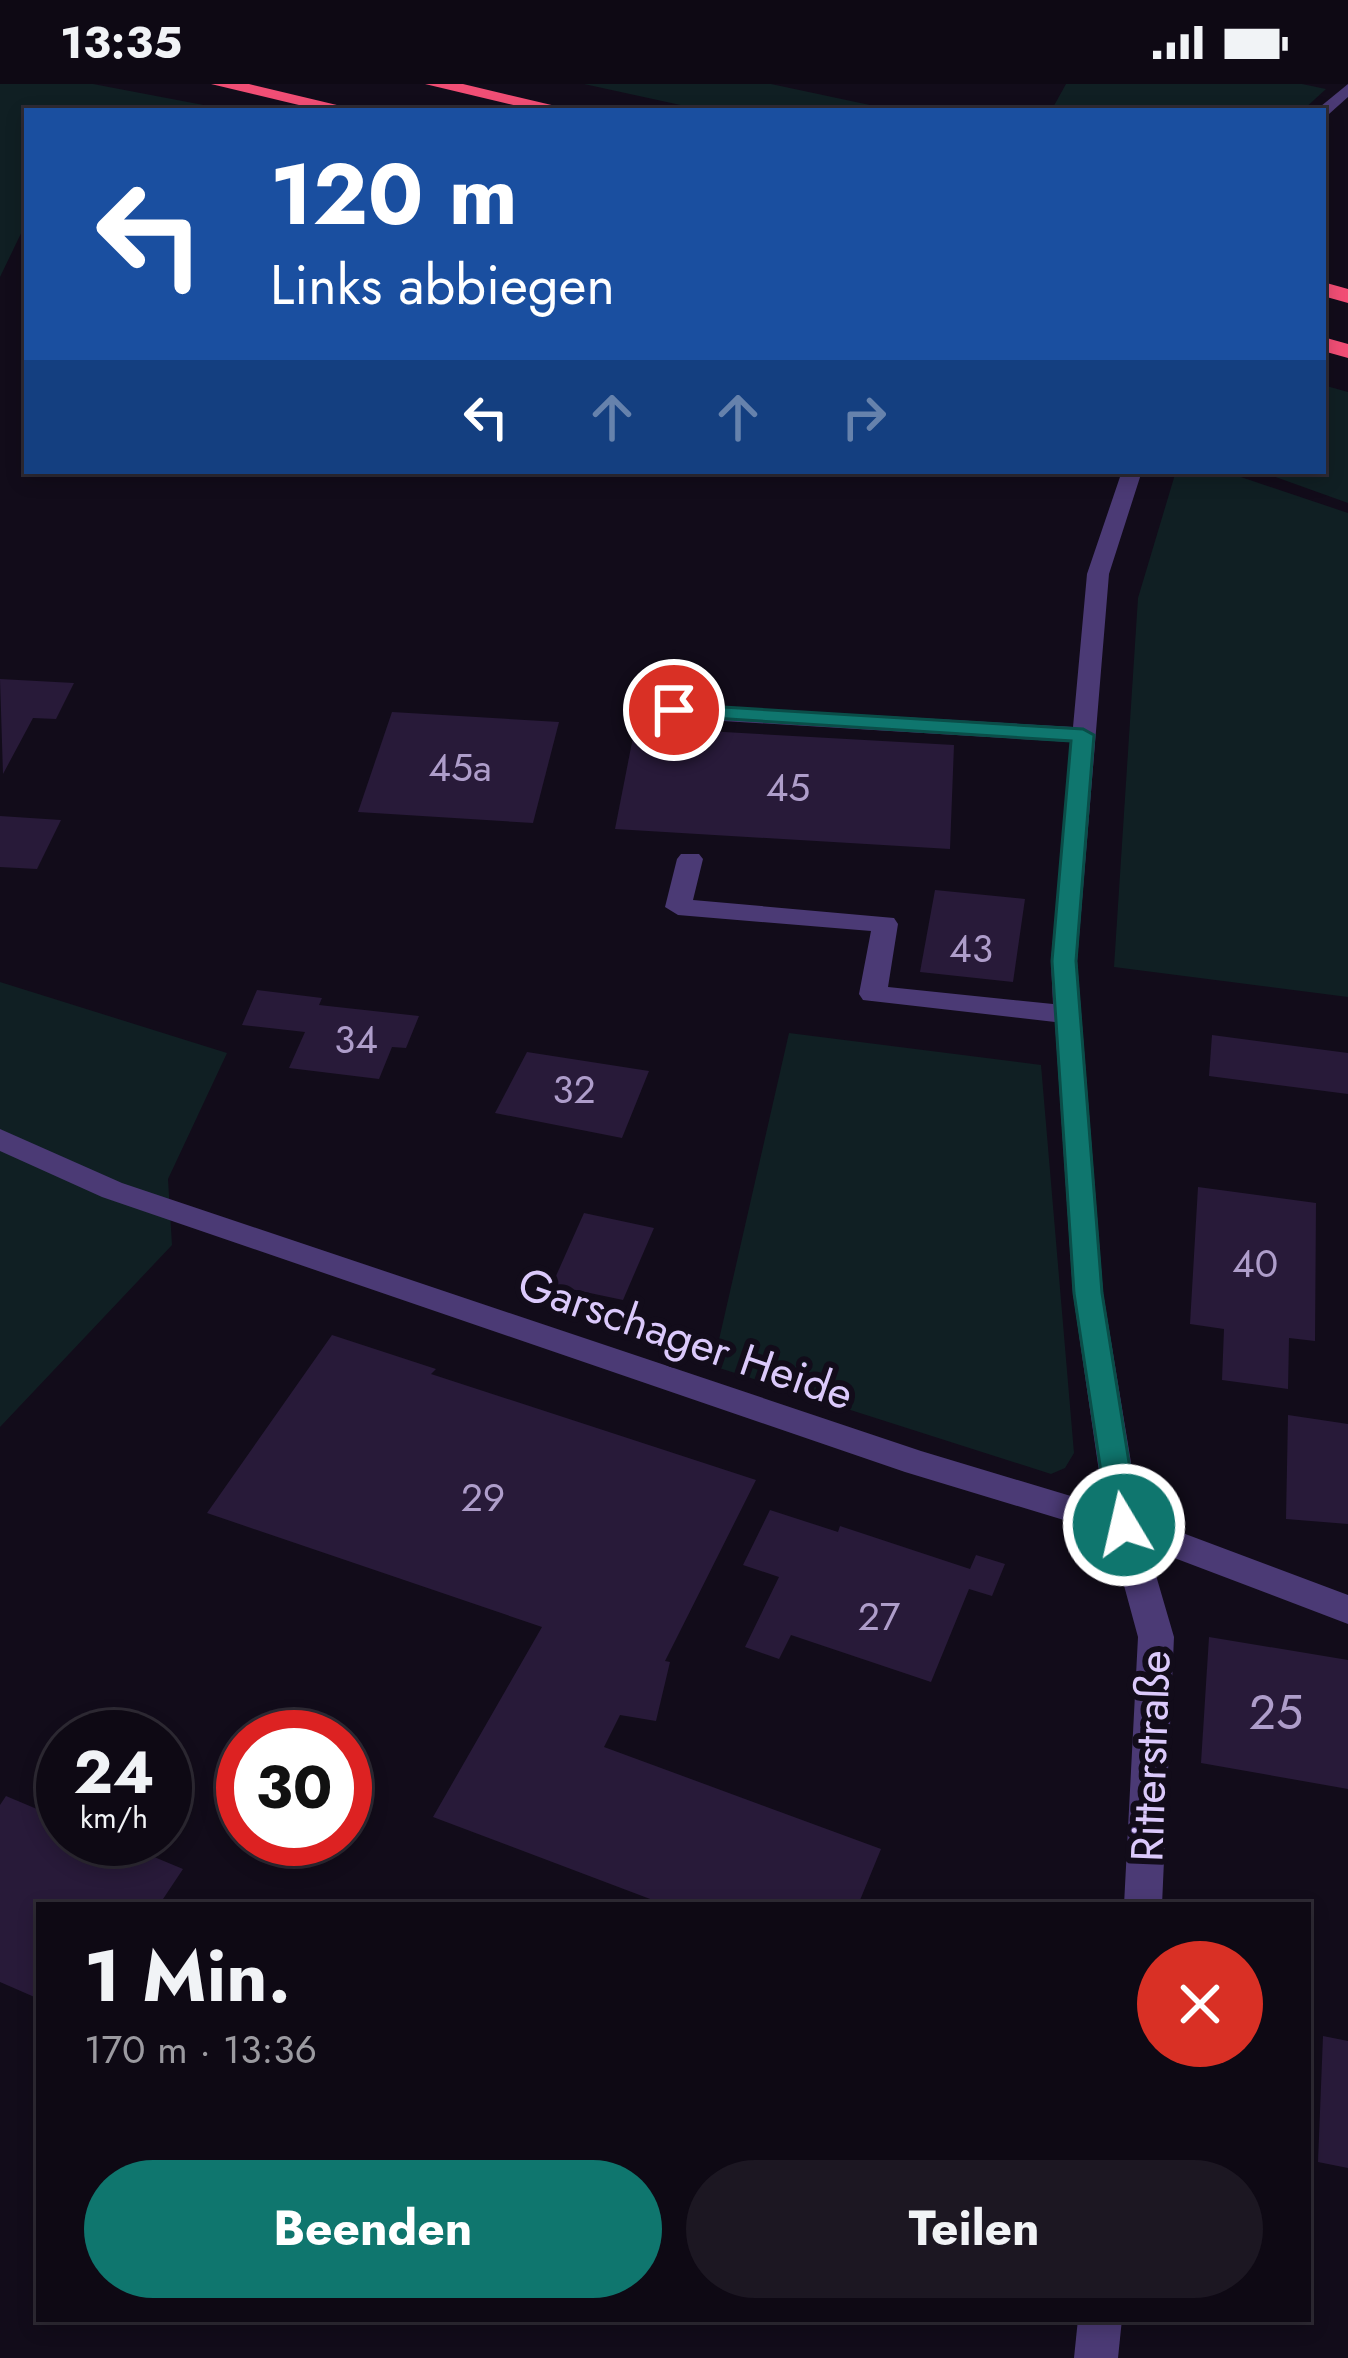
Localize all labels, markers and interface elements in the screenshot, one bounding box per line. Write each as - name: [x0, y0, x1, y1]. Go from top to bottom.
- text: 13:35: [60, 10, 182, 75]
- text: 120 m: [270, 134, 518, 256]
- icon: left: [72, 156, 228, 312]
- text: Links abbiegen: [270, 246, 615, 324]
- icon: left: [453, 384, 519, 450]
- icon: ahead: [579, 384, 645, 450]
- icon: ahead: [705, 384, 771, 450]
- icon: right: [831, 384, 897, 450]
- pin: [623, 659, 725, 761]
- icon: arrive: [641, 677, 707, 743]
- house number: 45a: [428, 739, 492, 796]
- house number: 45: [766, 759, 810, 816]
- house number: 43: [949, 920, 993, 977]
- house number: 34: [334, 1011, 378, 1068]
- house number: 32: [552, 1061, 596, 1118]
- house number: 40: [1232, 1235, 1278, 1292]
- street label: Garschager Heide: [510, 1251, 862, 1426]
- position arrow: [1061, 1462, 1187, 1588]
- house number: 29: [461, 1469, 505, 1526]
- house number: 27: [858, 1588, 901, 1645]
- street label: Ritterstraße: [1114, 1649, 1187, 1863]
- house number: 25: [1249, 1678, 1303, 1747]
- speed limit sign: 30: [216, 1710, 372, 1866]
- text: 24: [73, 1729, 155, 1816]
- text: km/h: [80, 1796, 148, 1839]
- text: 1 Min.: [84, 1924, 291, 2028]
- button: close: [1137, 1941, 1263, 2067]
- text: 170 m · 13:36: [84, 2021, 317, 2078]
- button: Beenden: [84, 2160, 662, 2298]
- button: Teilen: [686, 2160, 1263, 2298]

